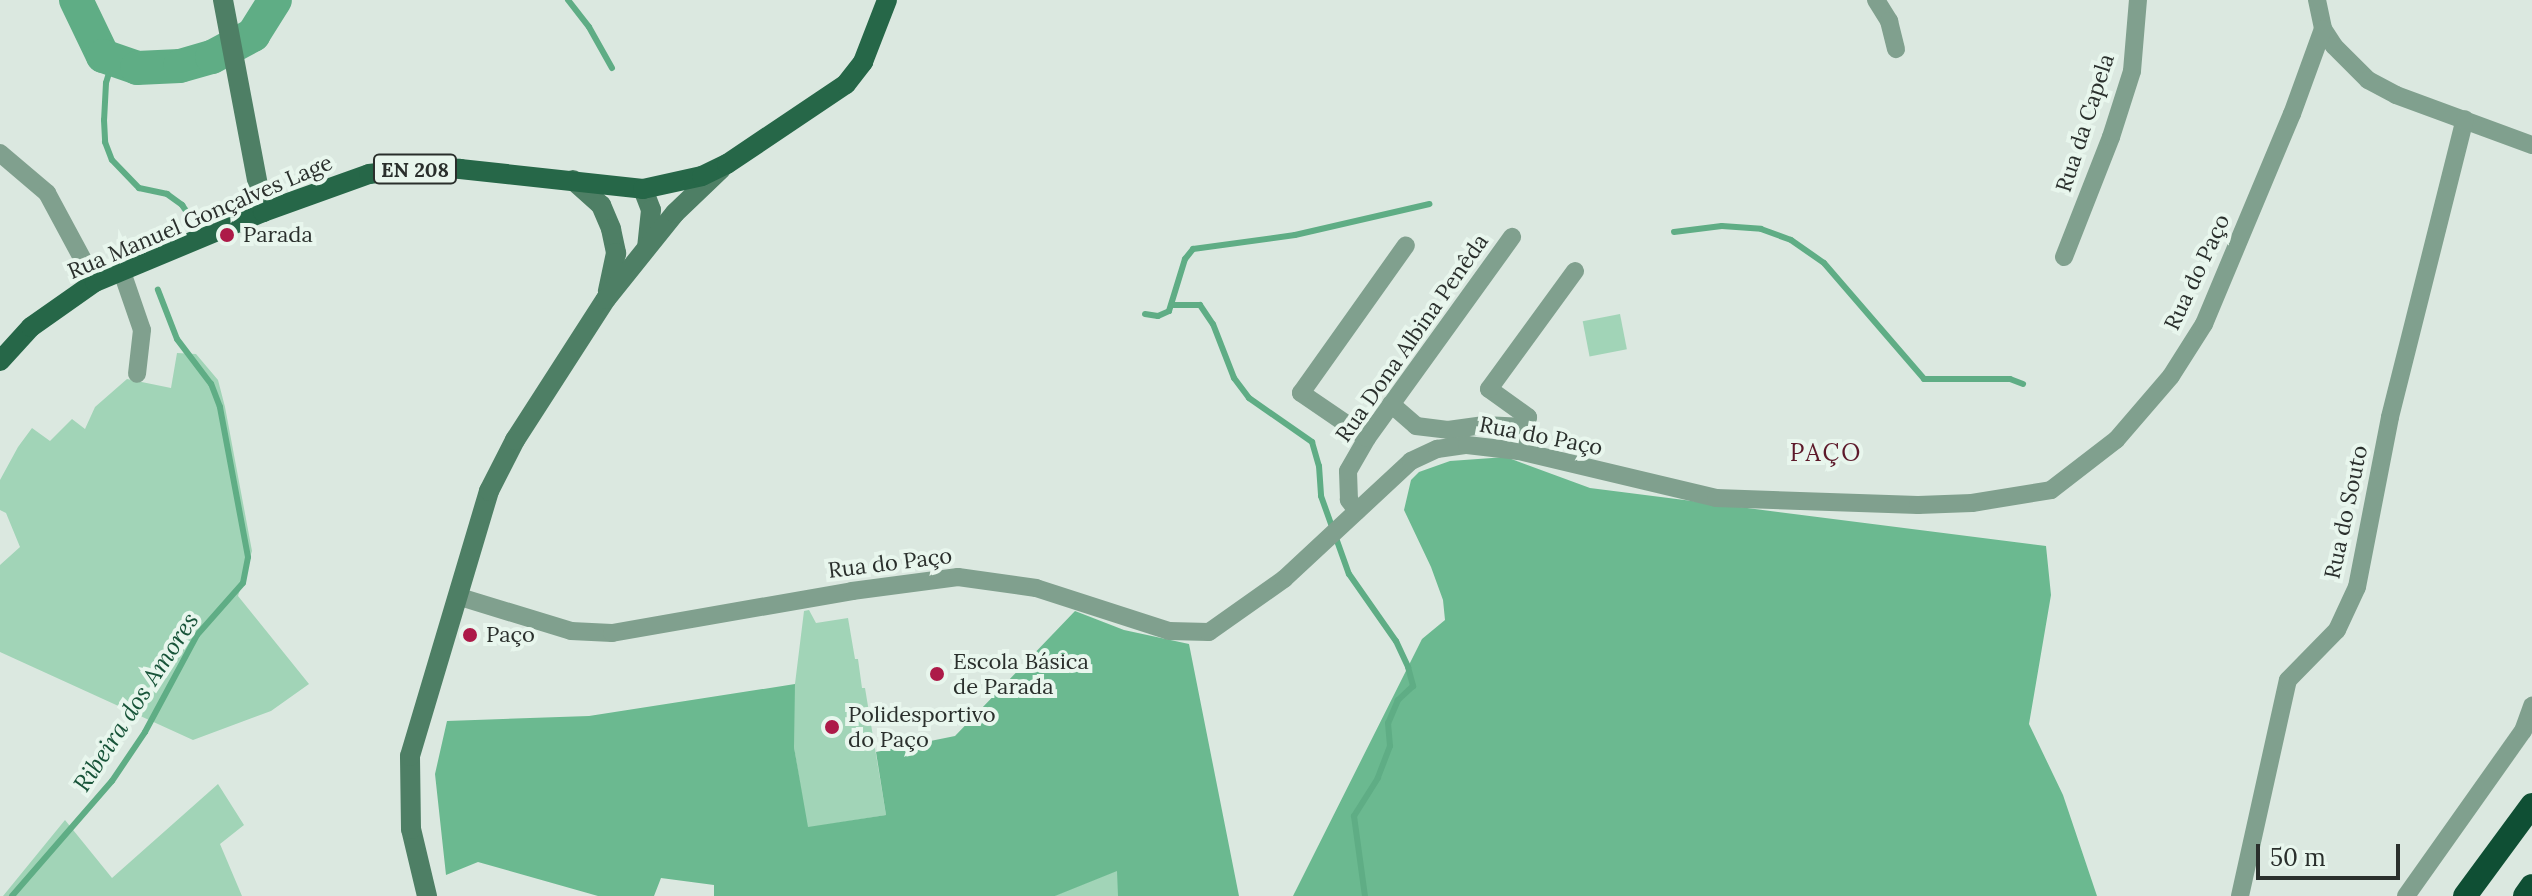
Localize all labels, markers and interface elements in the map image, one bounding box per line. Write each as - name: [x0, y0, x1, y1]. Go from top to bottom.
- street label: Rua da Capela: [2050, 51, 2120, 195]
- street label: Rua Manuel Gonçalves Lage: [64, 149, 336, 285]
- road number: EN 208: [371, 153, 459, 185]
- street label: Rua do Paço: [2159, 210, 2235, 334]
- place label: Parada: [243, 222, 313, 248]
- marker: Parada: [218, 226, 236, 244]
- street label: Rua Dona Albina Penêda: [1330, 229, 1494, 447]
- street label: Rua do Paço: [1477, 411, 1605, 461]
- district label: PAÇO: [1790, 439, 1862, 467]
- street label: Rua do Souto: [2319, 443, 2373, 581]
- street label: Rua do Paço: [826, 542, 954, 584]
- water label: Ribeira dos Amores: [67, 607, 205, 797]
- place label: Paço: [486, 622, 535, 648]
- marker: Paço: [461, 626, 479, 644]
- place label: Escola Básica de Parada: [953, 648, 1089, 700]
- marker: Escola Básica de Parada: [928, 665, 946, 683]
- place label: Polidesportivo do Paço: [848, 701, 996, 752]
- marker: Polidesportivo do Paço: [823, 718, 841, 736]
- scale bar: [2260, 828, 2404, 878]
- text: 50 m: [2270, 842, 2326, 873]

